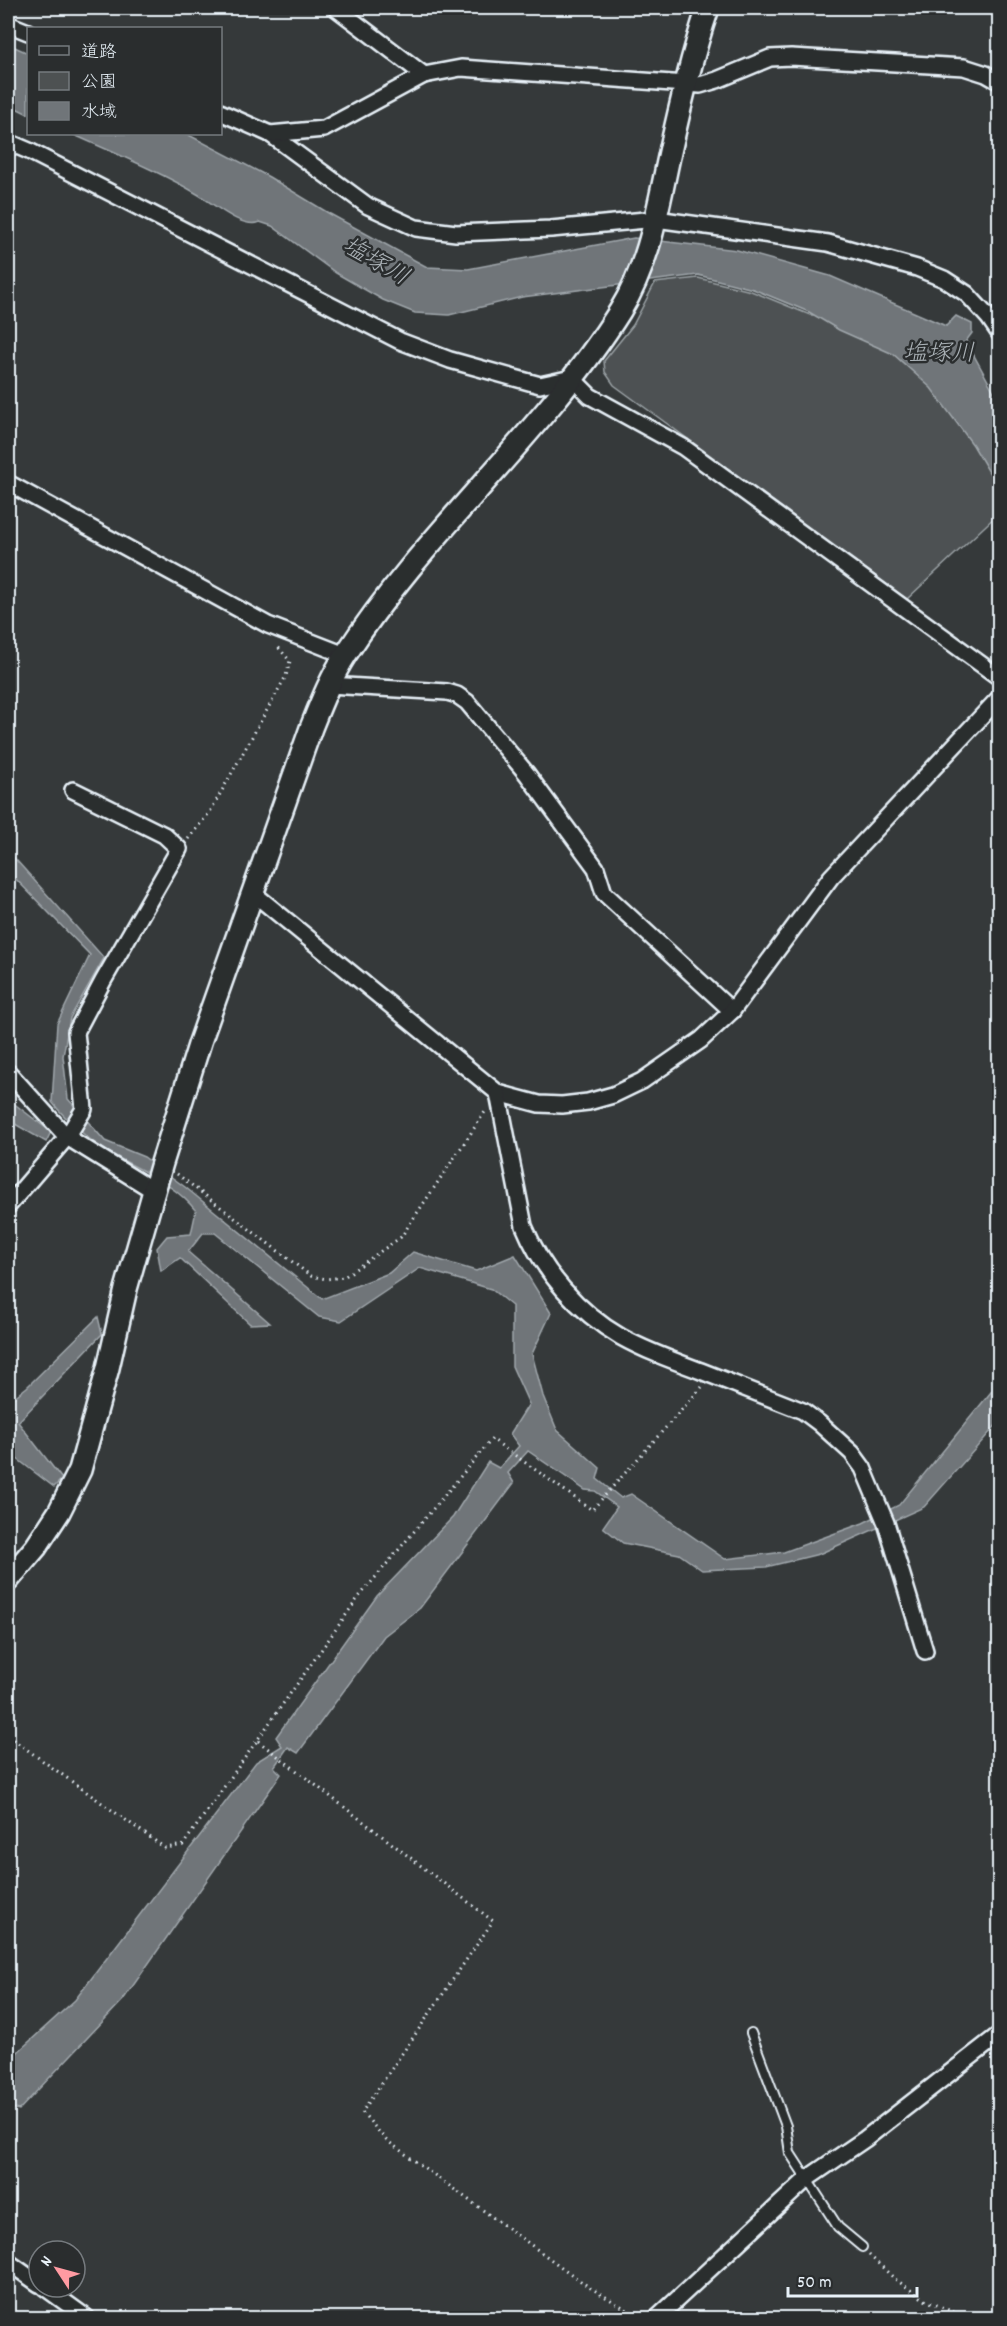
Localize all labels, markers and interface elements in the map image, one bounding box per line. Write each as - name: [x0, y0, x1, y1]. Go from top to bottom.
- legend: [27, 27, 222, 135]
- text: 道路: [81, 41, 117, 66]
- text: 公園: [81, 71, 117, 96]
- text: 水域: [81, 101, 117, 126]
- water label: 塩塚川: [335, 230, 415, 296]
- water label: 塩塚川: [903, 338, 975, 372]
- north arrow: [27, 2239, 87, 2299]
- text: N: [35, 2252, 59, 2272]
- scale bar: [788, 2260, 917, 2298]
- text: 50 m: [797, 2271, 832, 2296]

